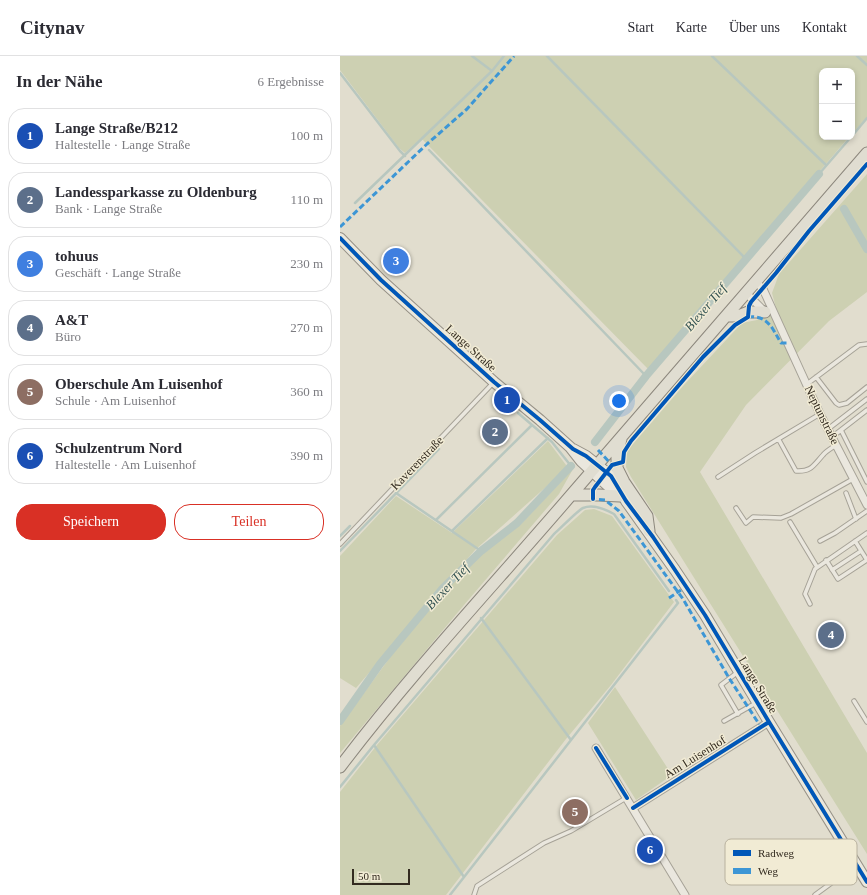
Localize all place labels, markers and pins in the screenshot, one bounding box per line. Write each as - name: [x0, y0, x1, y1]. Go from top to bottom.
- pin: 3: [383, 246, 409, 276]
- pin: 1: [494, 385, 520, 415]
- pin: 2: [482, 417, 508, 447]
- pin: 4: [818, 620, 844, 650]
- pin: 5: [562, 797, 588, 827]
- pin: 6: [637, 835, 663, 865]

